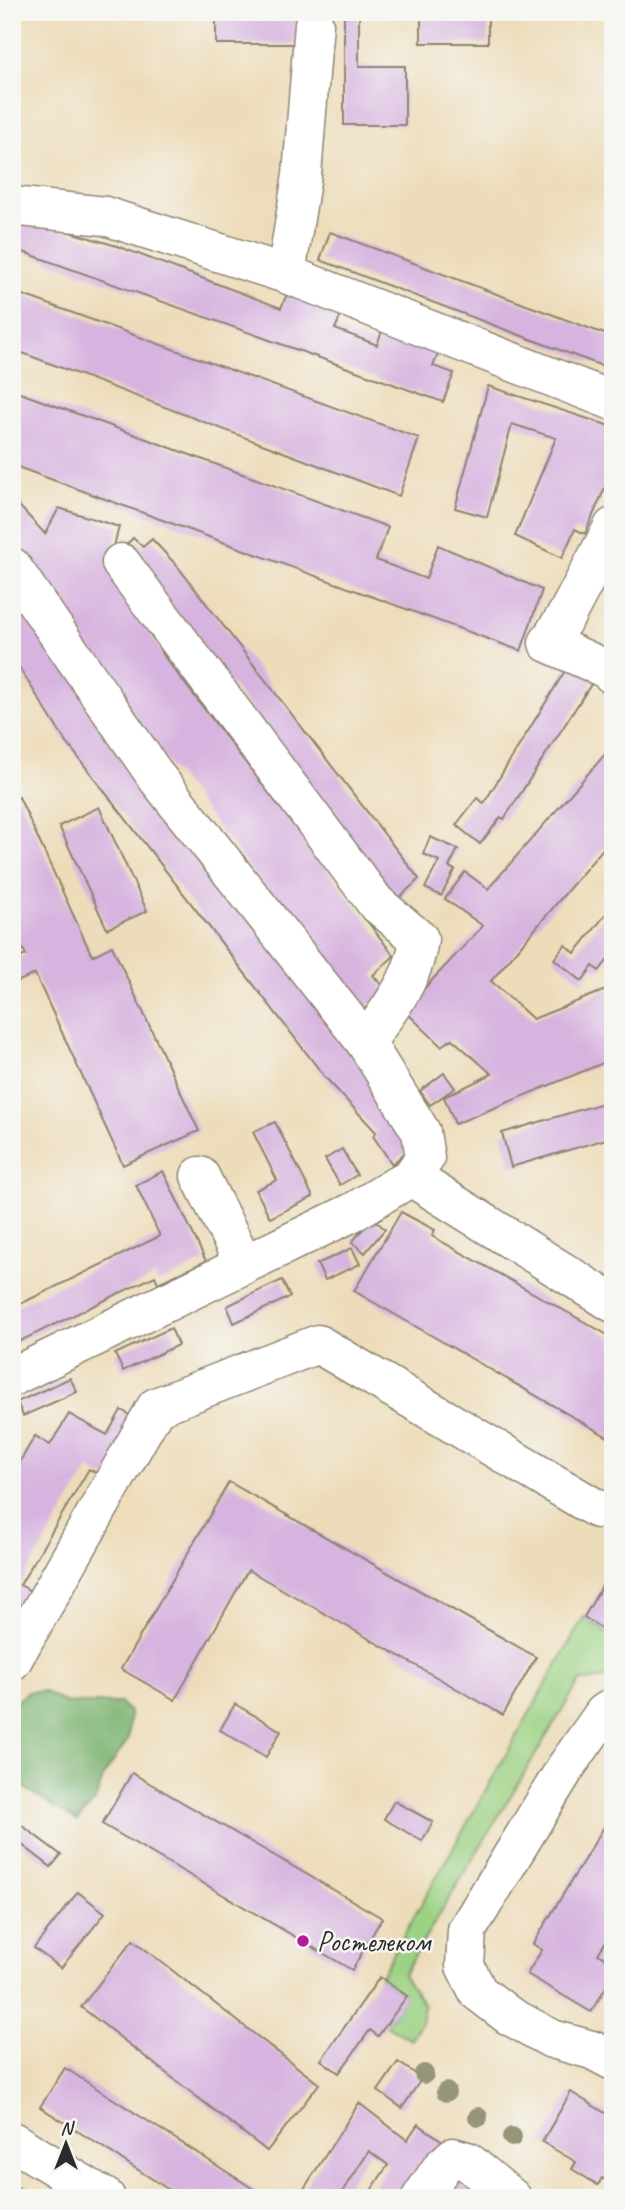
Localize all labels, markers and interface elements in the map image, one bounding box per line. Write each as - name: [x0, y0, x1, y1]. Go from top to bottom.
- place label: Ростелеком: [317, 1924, 433, 1959]
- marker: Ростелеком: [295, 1933, 311, 1949]
- north arrow: [32, 2108, 102, 2178]
- text: N: [60, 2116, 75, 2140]

